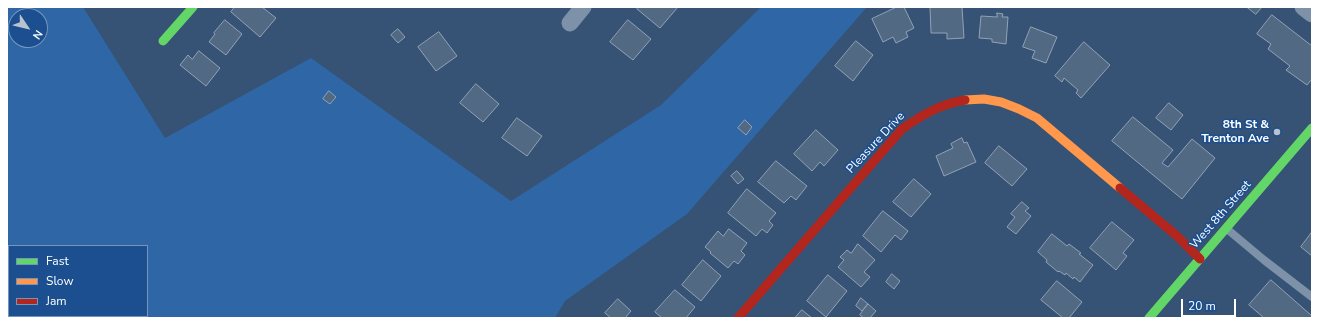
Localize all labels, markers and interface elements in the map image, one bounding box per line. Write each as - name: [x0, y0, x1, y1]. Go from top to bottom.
- north arrow: [8, 8, 48, 48]
- text: N: [29, 27, 46, 42]
- street label: Pleasure Drive: [844, 109, 908, 177]
- place label: 8th St & Trenton Ave: [1201, 118, 1269, 146]
- marker: 8th St & Trenton Ave: [1272, 127, 1282, 137]
- street label: West 8th Street: [1187, 178, 1255, 252]
- legend: [8, 245, 148, 317]
- text: Fast: [46, 253, 69, 269]
- text: Slow: [46, 273, 74, 289]
- scale bar: [1183, 291, 1238, 317]
- text: Jam: [46, 293, 67, 309]
- text: 20 m: [1188, 298, 1216, 314]

